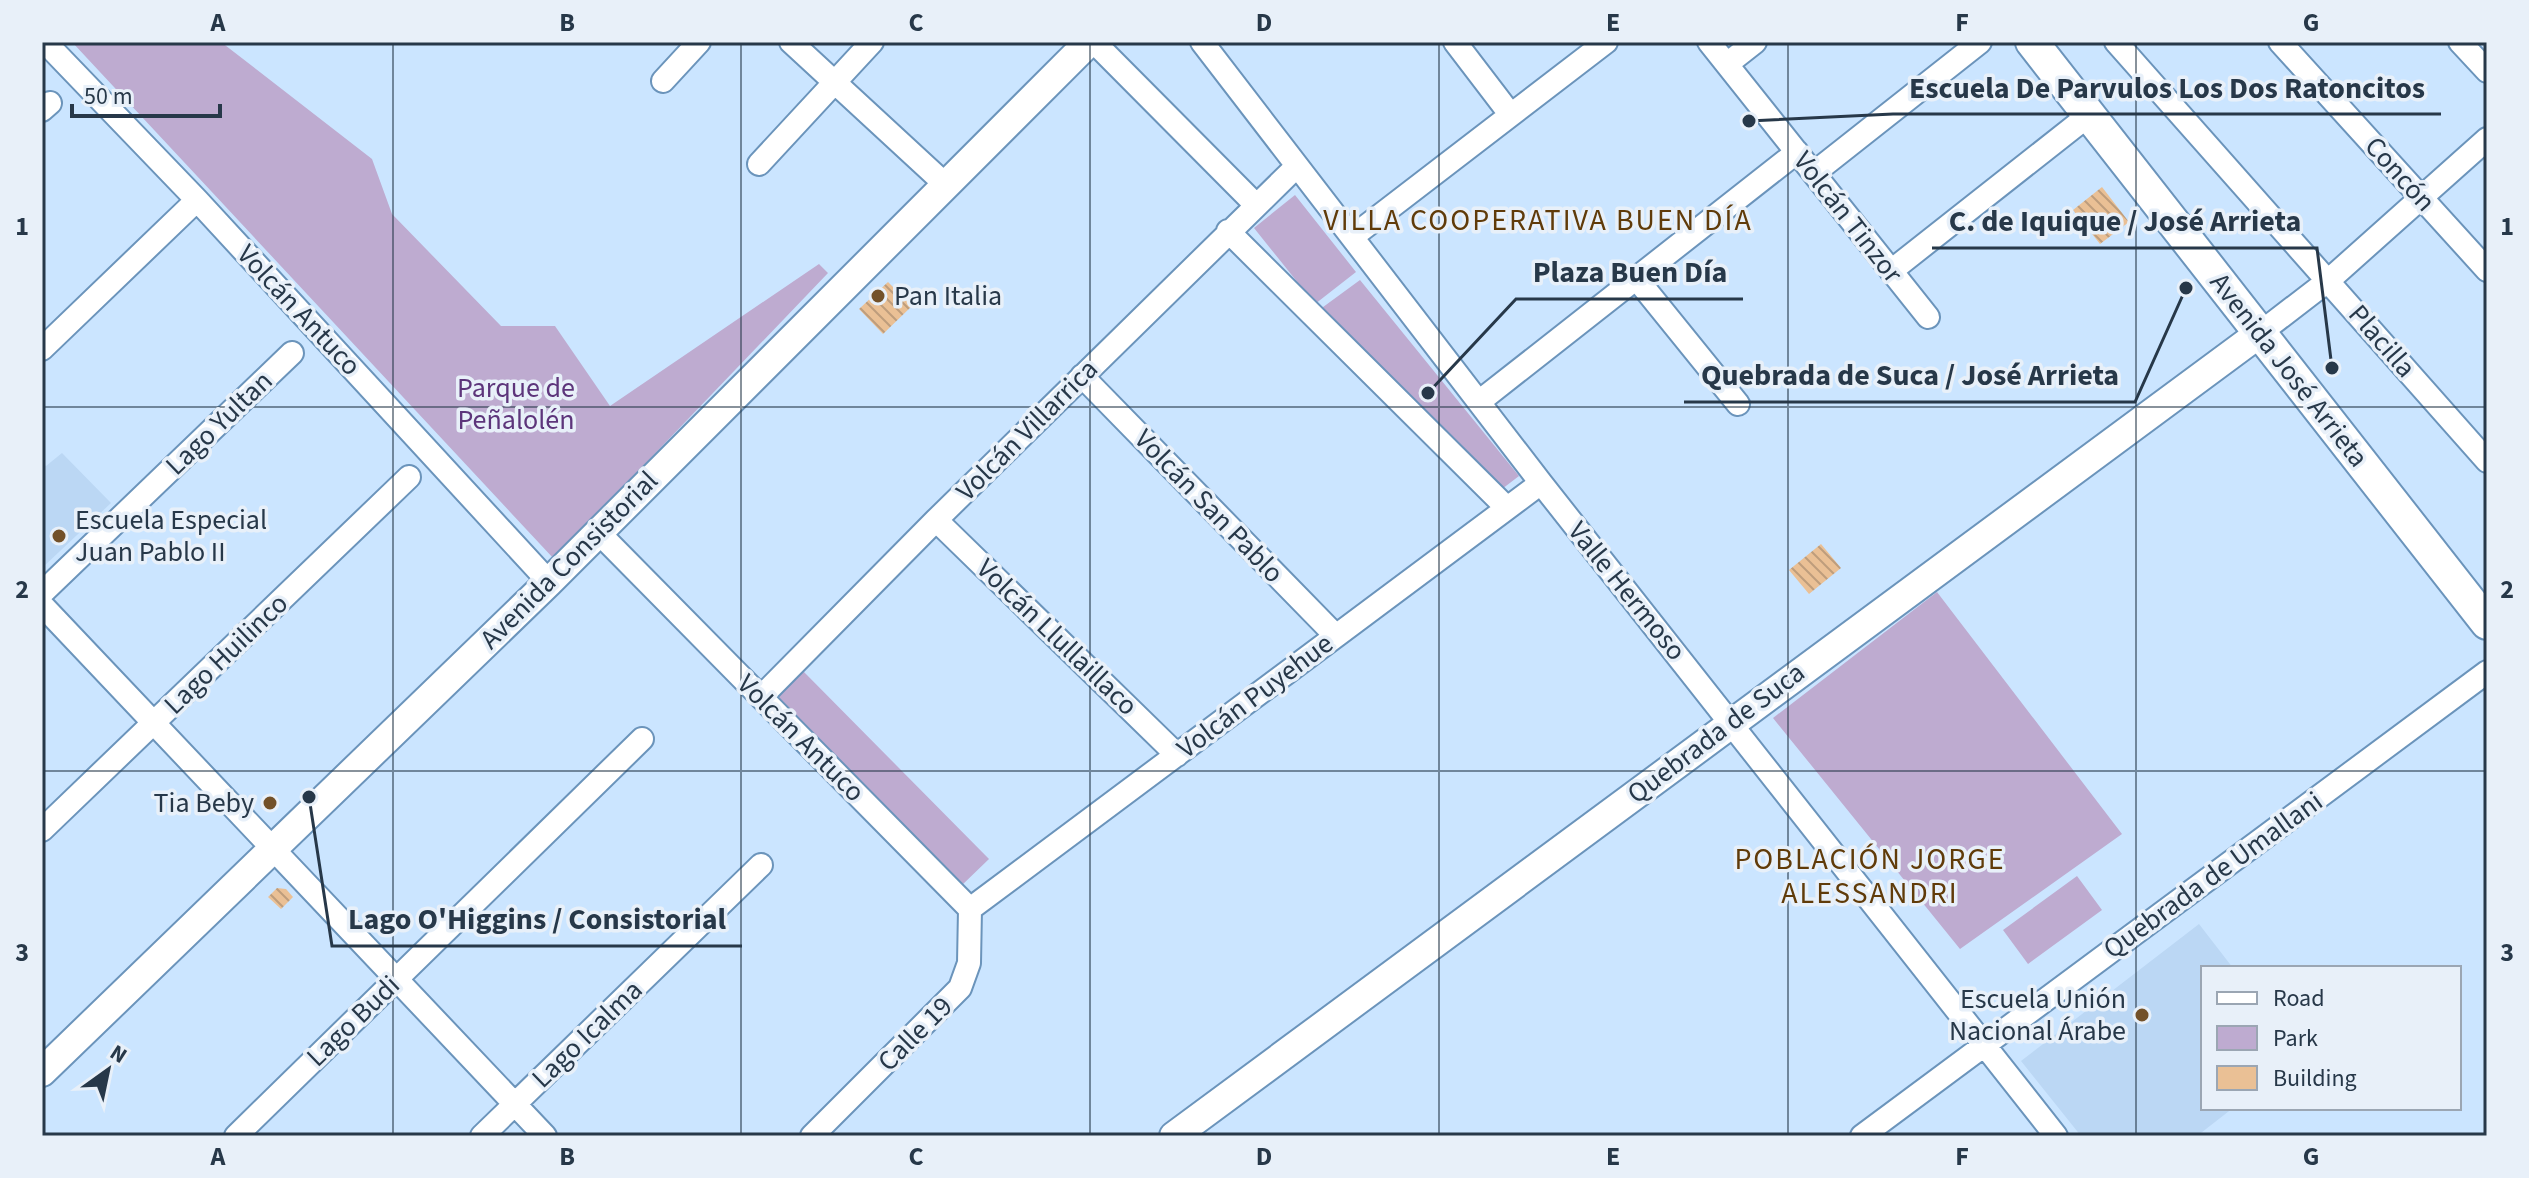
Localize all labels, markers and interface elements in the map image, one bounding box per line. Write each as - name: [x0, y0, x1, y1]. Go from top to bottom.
- text: A: [210, 4, 227, 41]
- text: B: [559, 4, 575, 41]
- text: C: [908, 4, 924, 41]
- text: D: [1256, 4, 1272, 41]
- text: E: [1606, 4, 1620, 41]
- text: F: [1955, 4, 1969, 41]
- text: G: [2303, 4, 2319, 41]
- callout: Escuela De Parvulos Los Dos Ratoncitos: [1893, 60, 2441, 114]
- text: Escuela De Parvulos Los Dos Ratoncitos: [1909, 67, 2425, 110]
- scale bar: [72, 68, 220, 118]
- text: 50 m: [84, 79, 133, 114]
- street label: Concón: [2355, 127, 2445, 221]
- street label: Volcán Tinzor: [1784, 143, 1912, 292]
- callout: C. de Iquique / José Arrieta: [1932, 194, 2317, 248]
- district label: VILLA COOPERATIVA BUEN DÍA: [1323, 199, 1753, 242]
- text: C. de Iquique / José Arrieta: [1949, 200, 2301, 243]
- text: 1: [15, 208, 29, 245]
- text: 1: [2500, 208, 2514, 245]
- street label: Volcán Antuco: [228, 236, 370, 384]
- callout: Plaza Buen Día: [1516, 245, 1743, 299]
- text: Plaza Buen Día: [1533, 251, 1727, 294]
- street label: Avenida José Arrieta: [2200, 264, 2378, 476]
- place label: Pan Italia: [894, 276, 1002, 316]
- marker: Pan Italia: [869, 287, 887, 305]
- street label: Placilla: [2339, 296, 2425, 386]
- callout: Quebrada de Suca / José Arrieta: [1684, 348, 2135, 402]
- street label: Volcán Villarrica: [947, 350, 1107, 510]
- text: Quebrada de Suca / José Arrieta: [1701, 354, 2119, 397]
- street label: Lago Yultan: [156, 362, 282, 484]
- park label: Parque de Peñalolén: [457, 368, 575, 440]
- street label: Volcán San Pablo: [1125, 420, 1293, 592]
- street label: Avenida Consistorial: [471, 462, 667, 658]
- place label: Escuela Especial Juan Pablo II: [75, 500, 267, 572]
- street label: Valle Hermoso: [1558, 513, 1696, 669]
- marker: Escuela Especial Juan Pablo II: [50, 527, 68, 545]
- street label: Volcán Llullaillaco: [967, 549, 1147, 725]
- text: 2: [15, 571, 29, 608]
- text: 2: [2500, 571, 2514, 608]
- street label: Lago Huilinco: [155, 584, 297, 724]
- street label: Volcán Puyehue: [1169, 624, 1341, 768]
- street label: Quebrada de Suca: [1619, 653, 1813, 813]
- street label: Volcán Antuco: [728, 665, 874, 811]
- street label: Quebrada de Umallani: [2095, 782, 2331, 968]
- place label: Tia Beby: [154, 783, 254, 823]
- marker: Tia Beby: [261, 794, 279, 812]
- district label: POBLACIÓN JORGE ALESSANDRI: [1734, 838, 2006, 915]
- callout: Lago O'Higgins / Consistorial: [332, 892, 742, 946]
- text: Lago O'Higgins / Consistorial: [348, 898, 726, 941]
- text: 3: [15, 934, 29, 971]
- text: 3: [2500, 934, 2514, 971]
- street label: Lago Budi: [297, 966, 409, 1076]
- legend: [2201, 966, 2461, 1110]
- street label: Lago Icalma: [523, 971, 651, 1097]
- place label: Escuela Unión Nacional Árabe: [1949, 979, 2126, 1051]
- text: Road: [2273, 981, 2325, 1016]
- street label: Calle 19: [868, 987, 962, 1081]
- marker: Escuela Unión Nacional Árabe: [2133, 1006, 2151, 1024]
- text: Park: [2273, 1021, 2318, 1056]
- north arrow: [68, 1030, 148, 1110]
- text: N: [103, 1037, 133, 1071]
- text: Building: [2273, 1061, 2357, 1096]
- text: A: [210, 1138, 227, 1175]
- text: B: [559, 1138, 575, 1175]
- text: C: [908, 1138, 924, 1175]
- text: D: [1256, 1138, 1272, 1175]
- text: E: [1606, 1138, 1620, 1175]
- text: F: [1955, 1138, 1969, 1175]
- text: G: [2303, 1138, 2319, 1175]

